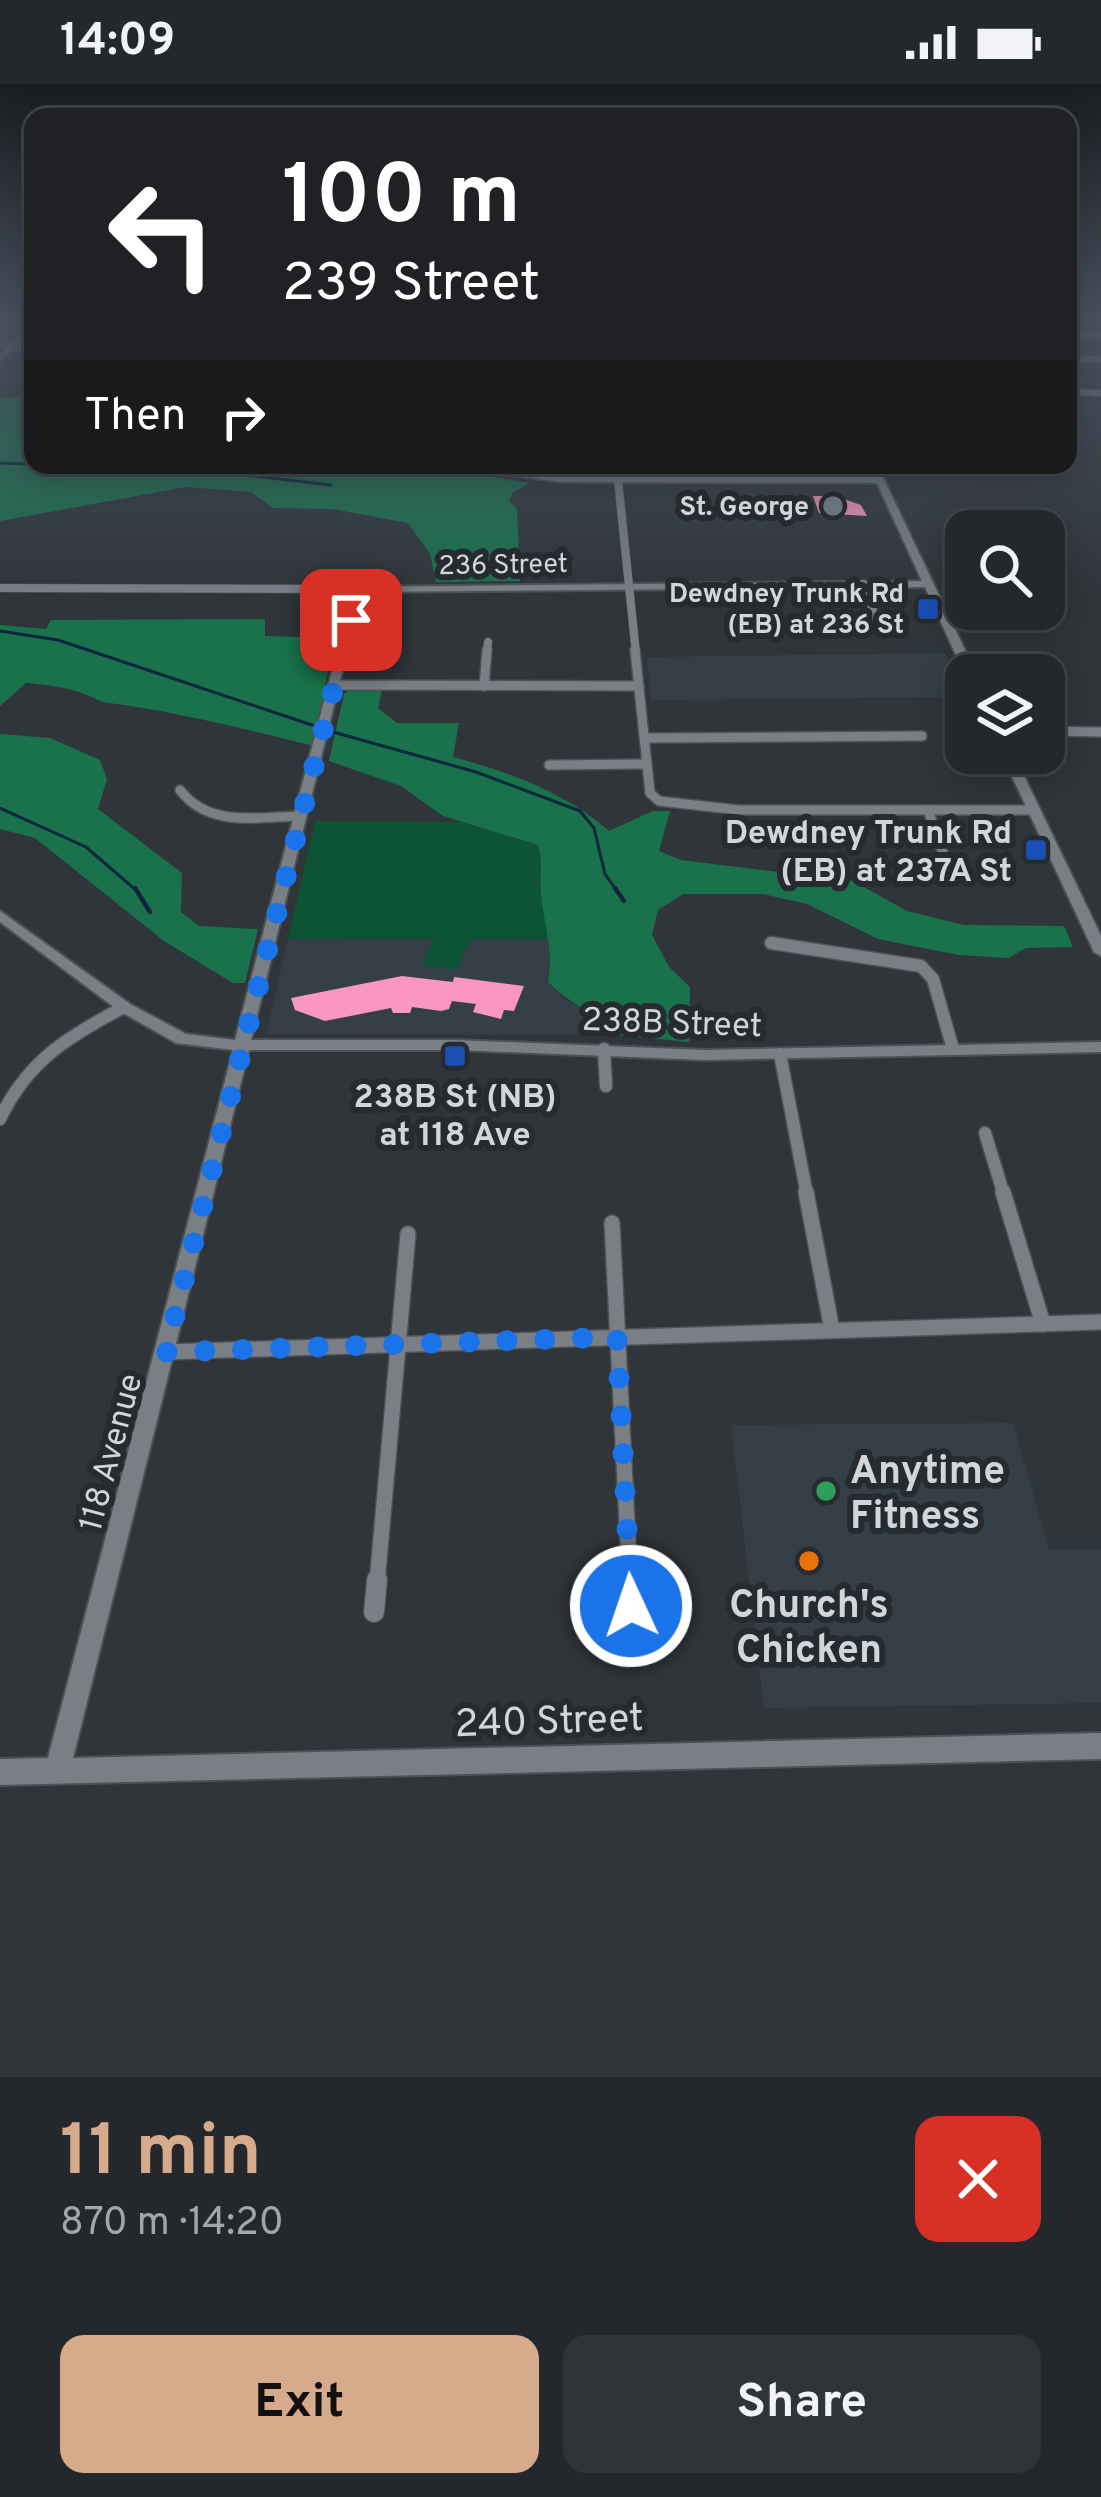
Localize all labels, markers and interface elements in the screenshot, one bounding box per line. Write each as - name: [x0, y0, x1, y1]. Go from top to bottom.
- text: 14:09: [60, 14, 175, 71]
- text: 100 m: [282, 147, 521, 253]
- icon: left: [84, 156, 240, 312]
- text: 239 Street: [282, 251, 540, 320]
- icon: right: [210, 384, 276, 450]
- text: Then: [84, 389, 186, 446]
- place label: St. George: [679, 491, 809, 525]
- marker: St. George: [820, 493, 846, 519]
- map controls: [945, 510, 1065, 774]
- button: search: [945, 510, 1065, 630]
- street label: 236 Street: [438, 548, 568, 584]
- pin: [300, 569, 402, 671]
- place label: Dewdney Trunk Rd (EB) at 236 St: [669, 578, 904, 643]
- icon: arrive: [318, 587, 384, 653]
- marker: Dewdney Trunk Rd (EB) at 236 St: [915, 596, 941, 622]
- button: layers: [945, 654, 1065, 774]
- place label: Dewdney Trunk Rd (EB) at 237A St: [725, 814, 1012, 894]
- marker: Dewdney Trunk Rd (EB) at 237A St: [1023, 837, 1049, 863]
- street label: 238B Street: [581, 1001, 763, 1049]
- marker: 238B St (NB) at 118 Ave: [442, 1043, 468, 1069]
- place label: 238B St (NB) at 118 Ave: [354, 1078, 556, 1158]
- street label: 118 Avenue: [72, 1370, 154, 1536]
- place label: Anytime Fitness: [850, 1449, 1005, 1543]
- marker: Anytime Fitness: [813, 1478, 839, 1504]
- position arrow: [568, 1543, 694, 1669]
- marker: Church's Chicken: [796, 1548, 822, 1574]
- place label: Church's Chicken: [729, 1583, 889, 1677]
- street label: 240 Street: [454, 1696, 645, 1751]
- text: 11 min: [60, 2109, 262, 2201]
- button: close: [915, 2116, 1041, 2242]
- text: 870 m · 14:20: [60, 2200, 284, 2249]
- button: Exit: [60, 2335, 539, 2473]
- button: Share: [563, 2335, 1041, 2473]

